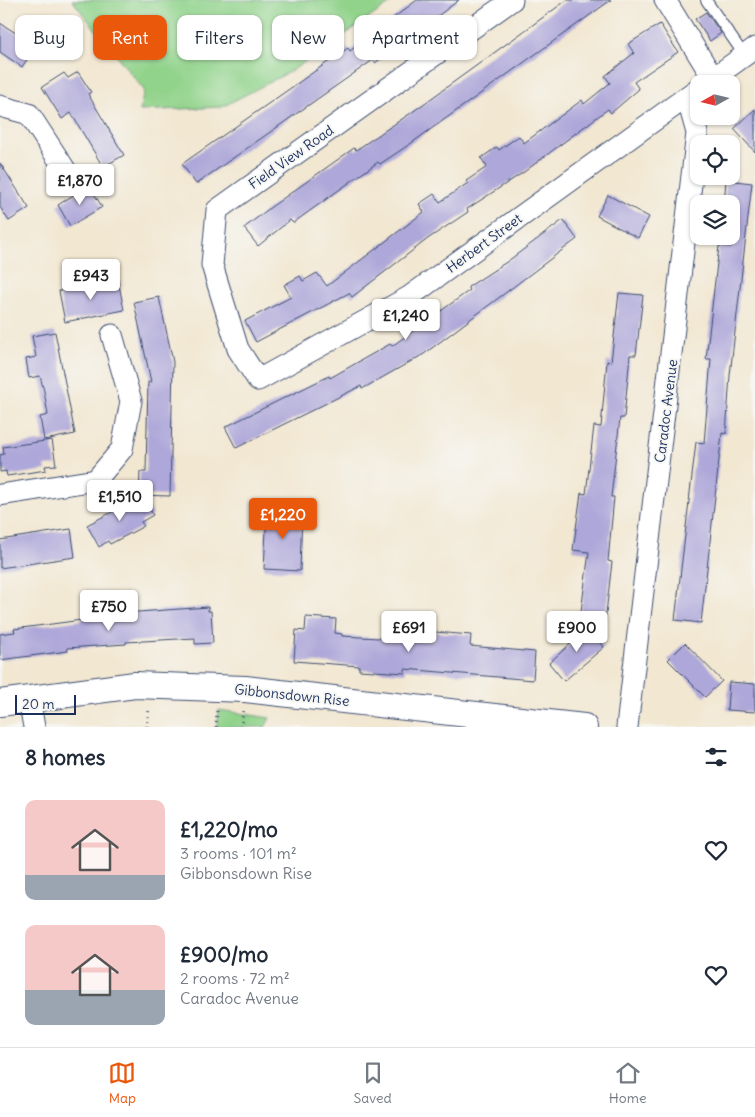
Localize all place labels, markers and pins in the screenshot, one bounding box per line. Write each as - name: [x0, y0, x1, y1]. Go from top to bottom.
- pin: £1,870: [39, 164, 121, 206]
- pin: £943: [61, 258, 121, 301]
- pin: £1,240: [365, 298, 447, 341]
- pin: £1,510: [79, 480, 161, 522]
- pin: £1,220: [242, 498, 324, 540]
- pin: £750: [79, 590, 139, 632]
- pin: £691: [379, 610, 439, 653]
- pin: £900: [547, 610, 607, 653]

